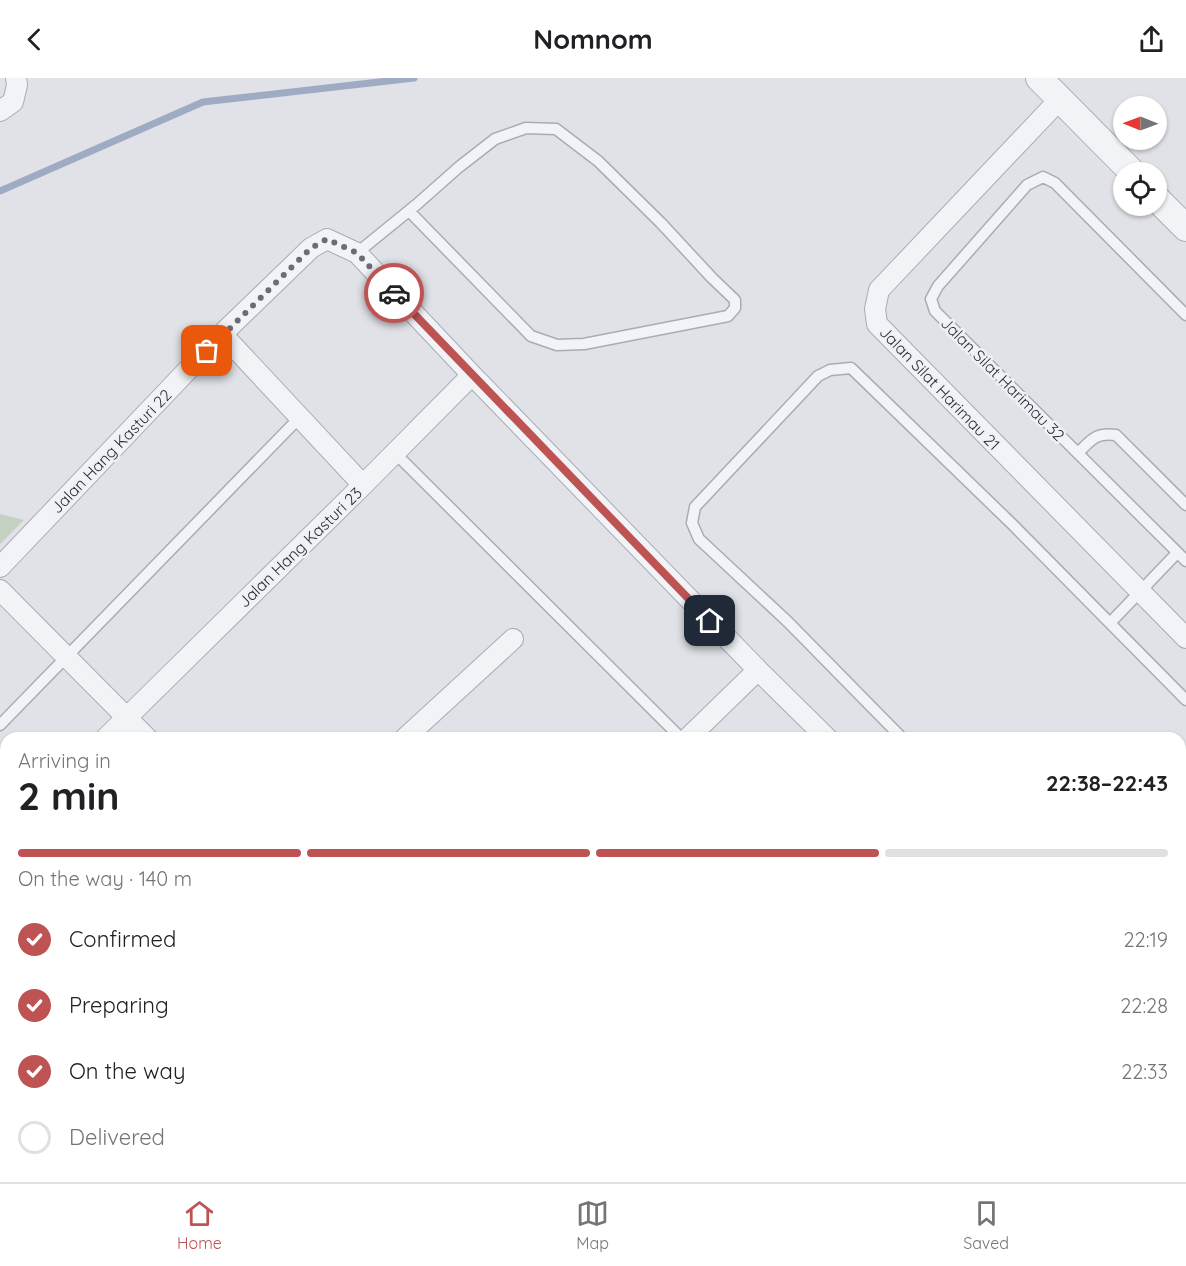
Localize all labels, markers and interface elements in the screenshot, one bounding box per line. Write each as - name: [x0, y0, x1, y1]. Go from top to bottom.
- text: Nomnom: [533, 22, 653, 56]
- icon: back: [18, 23, 51, 56]
- icon: share: [1135, 23, 1168, 56]
- north arrow: [1113, 96, 1167, 150]
- map controls: [1113, 96, 1167, 216]
- button: locate: [1113, 162, 1167, 216]
- courier: [364, 263, 424, 323]
- icon: car: [378, 277, 411, 310]
- street label: Jalan Silat Harimau 32: [937, 313, 1069, 445]
- street label: Jalan Silat Harimau 21: [876, 322, 1004, 454]
- pin: [181, 325, 232, 376]
- icon: bag: [190, 334, 223, 367]
- street label: Jalan Hang Kasturi 22: [47, 385, 176, 517]
- street label: Jalan Hang Kasturi 23: [234, 483, 366, 611]
- pin: [684, 595, 735, 646]
- icon: home: [693, 604, 726, 637]
- text: Arriving in: [18, 748, 111, 773]
- text: 22:38–22:43: [1046, 769, 1168, 797]
- text: 2 min: [18, 771, 120, 820]
- text: On the way · 140 m: [18, 866, 192, 891]
- icon: check: [18, 923, 51, 956]
- text: Confirmed: [69, 925, 176, 953]
- text: 22:19: [1124, 927, 1168, 952]
- icon: check: [18, 989, 51, 1022]
- text: Preparing: [69, 991, 169, 1019]
- text: 22:28: [1120, 993, 1168, 1018]
- icon: check: [18, 1055, 51, 1088]
- text: On the way: [69, 1057, 185, 1085]
- text: 22:33: [1121, 1059, 1168, 1084]
- text: Delivered: [69, 1123, 165, 1151]
- tab: Home: [177, 1197, 222, 1253]
- tab: Map: [576, 1197, 609, 1253]
- tab: Saved: [963, 1197, 1009, 1253]

